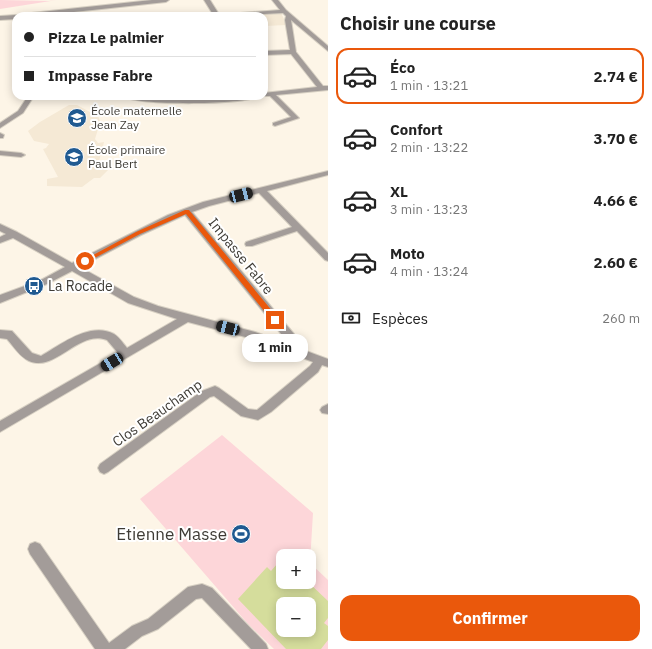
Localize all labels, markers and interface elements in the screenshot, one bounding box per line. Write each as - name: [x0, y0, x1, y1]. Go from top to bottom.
- text: Choisir une course: [340, 12, 496, 35]
- text: Pizza Le palmier: [48, 28, 164, 47]
- icon: car: [342, 58, 378, 94]
- text: Éco: [390, 58, 415, 77]
- text: Impasse Fabre: [48, 66, 153, 85]
- text: 2.74 €: [593, 67, 638, 86]
- text: 1 min · 13:21: [390, 77, 468, 94]
- place label: École maternelle Jean Zay: [91, 103, 182, 132]
- school or university icon: École maternelle Jean Zay: [66, 107, 88, 129]
- icon: car: [342, 120, 378, 156]
- text: Confort: [390, 120, 443, 139]
- text: 3.70 €: [593, 129, 638, 148]
- text: 2 min · 13:22: [390, 139, 468, 156]
- place label: École primaire Paul Bert: [88, 142, 166, 171]
- school or university icon: École primaire Paul Bert: [63, 146, 85, 168]
- icon: car: [342, 182, 378, 218]
- text: XL: [390, 182, 408, 201]
- car: [228, 186, 254, 204]
- text: 4.66 €: [593, 191, 638, 210]
- text: 3 min · 13:23: [390, 201, 468, 218]
- street label: Impasse Fabre: [205, 214, 278, 298]
- icon: car: [342, 244, 378, 280]
- text: Moto: [390, 244, 425, 263]
- route start: [76, 252, 94, 270]
- text: 2.60 €: [593, 253, 638, 272]
- text: 4 min · 13:24: [390, 263, 468, 280]
- bus stop icon: La Rocade: [23, 275, 45, 297]
- place label: La Rocade: [48, 277, 113, 295]
- icon: cash: [340, 307, 362, 329]
- text: Espèces: [372, 309, 428, 328]
- text: 260 m: [602, 310, 640, 327]
- route end: [266, 311, 284, 329]
- car: [215, 319, 241, 337]
- callout: 1 min: [242, 334, 308, 362]
- text: 1 min: [258, 339, 292, 356]
- car: [99, 351, 125, 373]
- street label: Clos Beauchamp: [109, 375, 205, 451]
- place label: Etienne Masse: [116, 523, 227, 545]
- sports icon: Etienne Masse: [230, 523, 252, 545]
- map controls: [276, 549, 316, 637]
- button: +: [276, 549, 316, 589]
- button: Confirmer: [340, 595, 640, 641]
- button: −: [276, 597, 316, 637]

